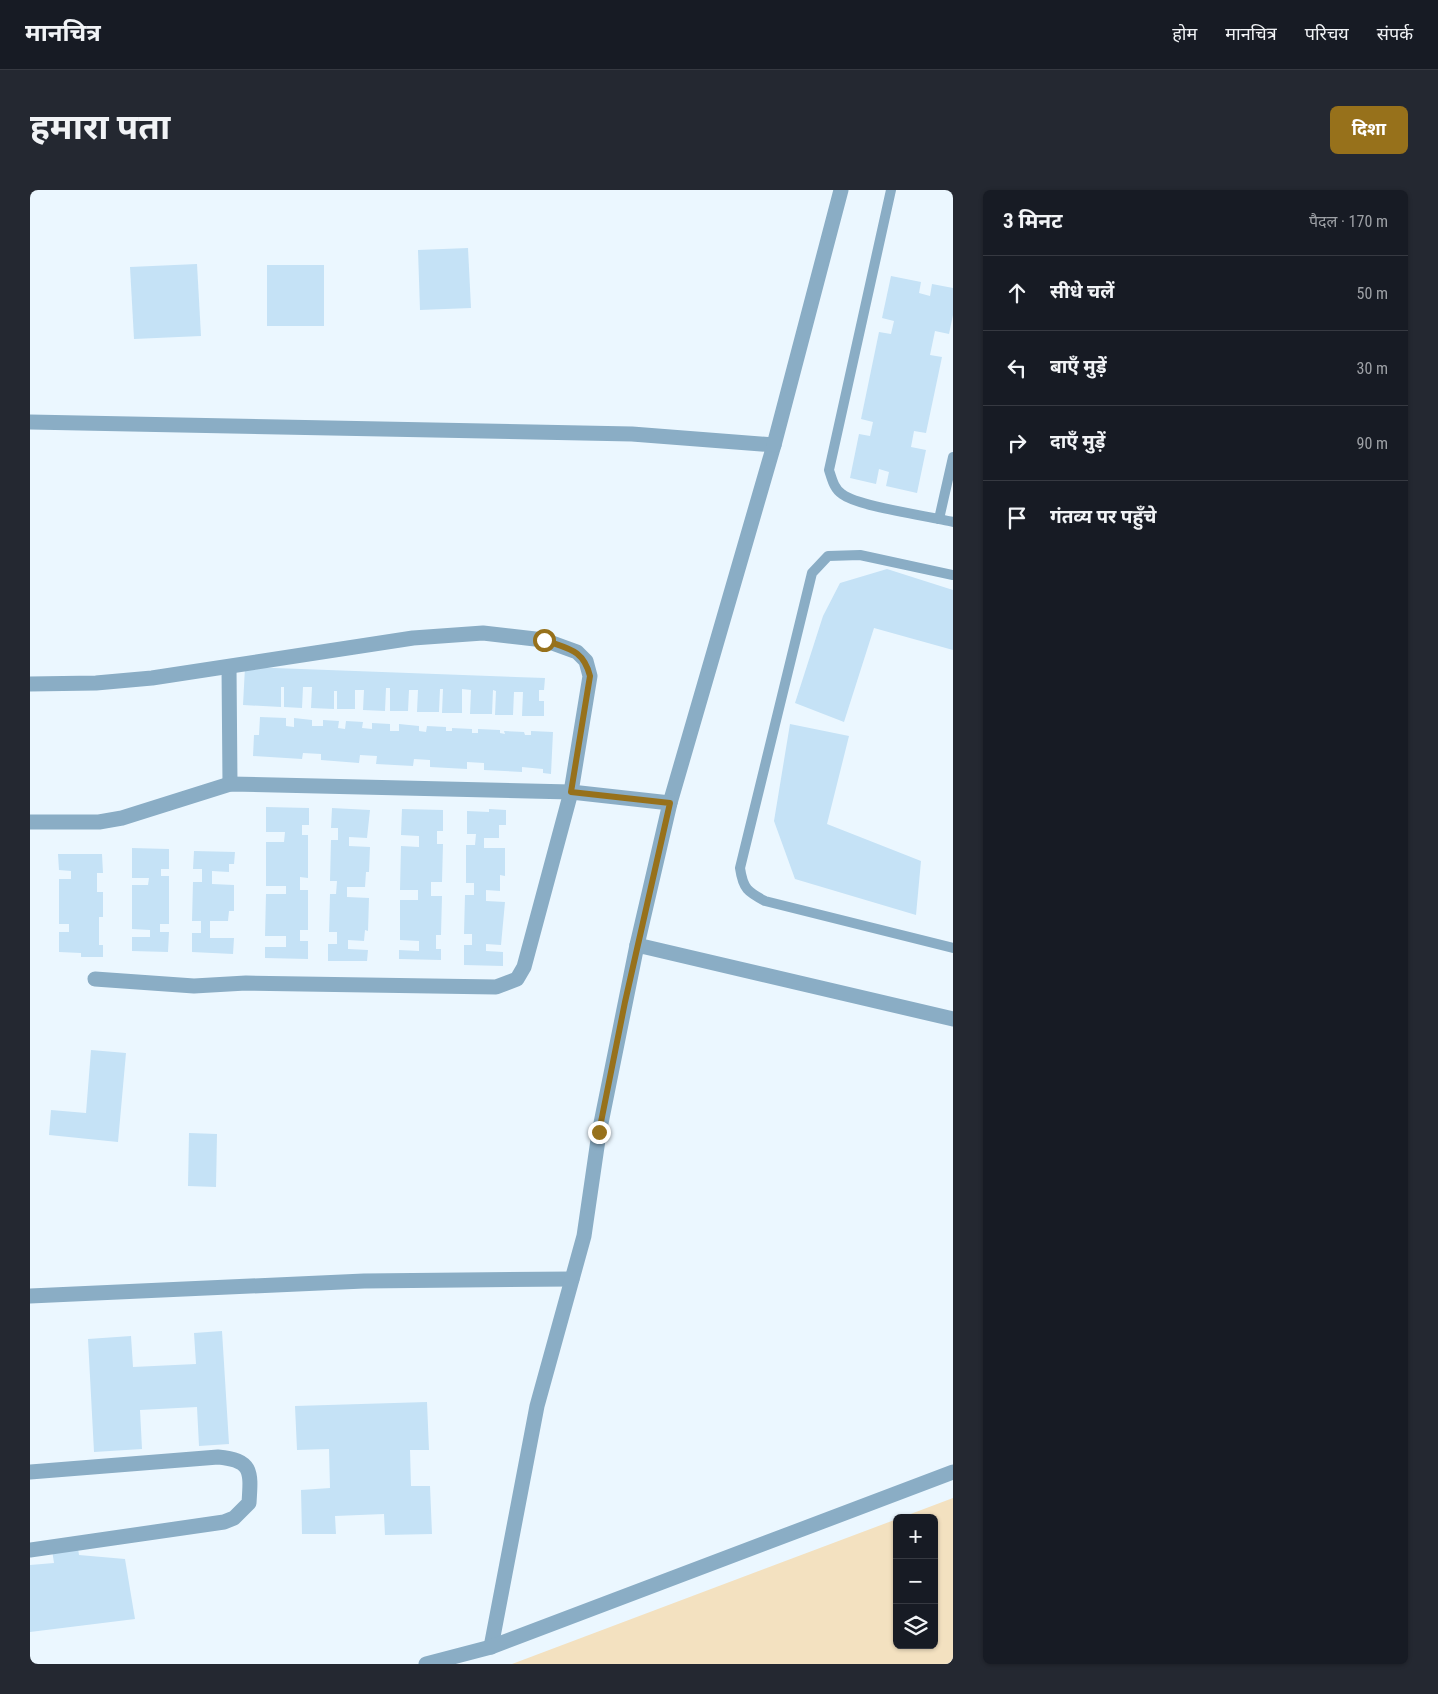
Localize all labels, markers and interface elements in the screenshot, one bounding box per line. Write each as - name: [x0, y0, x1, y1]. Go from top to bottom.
- text: मानचित्र: [25, 19, 101, 47]
- text: होम: [1172, 23, 1197, 44]
- text: मानचित्र: [1225, 23, 1277, 44]
- text: परिचय: [1305, 23, 1349, 44]
- text: संपर्क: [1377, 23, 1413, 44]
- button: दिशा: [1330, 106, 1408, 154]
- text: हमारा पता: [30, 107, 170, 148]
- text: 3 मिनट: [1003, 209, 1063, 233]
- text: पैदल · 170 m: [1309, 212, 1388, 231]
- icon: ahead: [1003, 279, 1031, 307]
- text: सीधे चलें: [1050, 280, 1114, 303]
- text: 50 m: [1356, 284, 1388, 303]
- icon: left: [1003, 354, 1031, 382]
- text: बाएँ मुड़ें: [1050, 355, 1106, 378]
- text: 30 m: [1356, 359, 1388, 378]
- icon: right: [1003, 429, 1031, 457]
- text: दाएँ मुड़ें: [1050, 430, 1105, 453]
- text: 90 m: [1356, 434, 1388, 453]
- icon: arrive: [1003, 504, 1031, 532]
- text: गंतव्य पर पहुँचे: [1050, 505, 1156, 528]
- route start: [533, 629, 556, 652]
- route end: [588, 1121, 611, 1144]
- map controls: [893, 1514, 938, 1649]
- button: +: [893, 1514, 938, 1559]
- button: −: [893, 1559, 938, 1604]
- button: layers: [893, 1604, 938, 1649]

